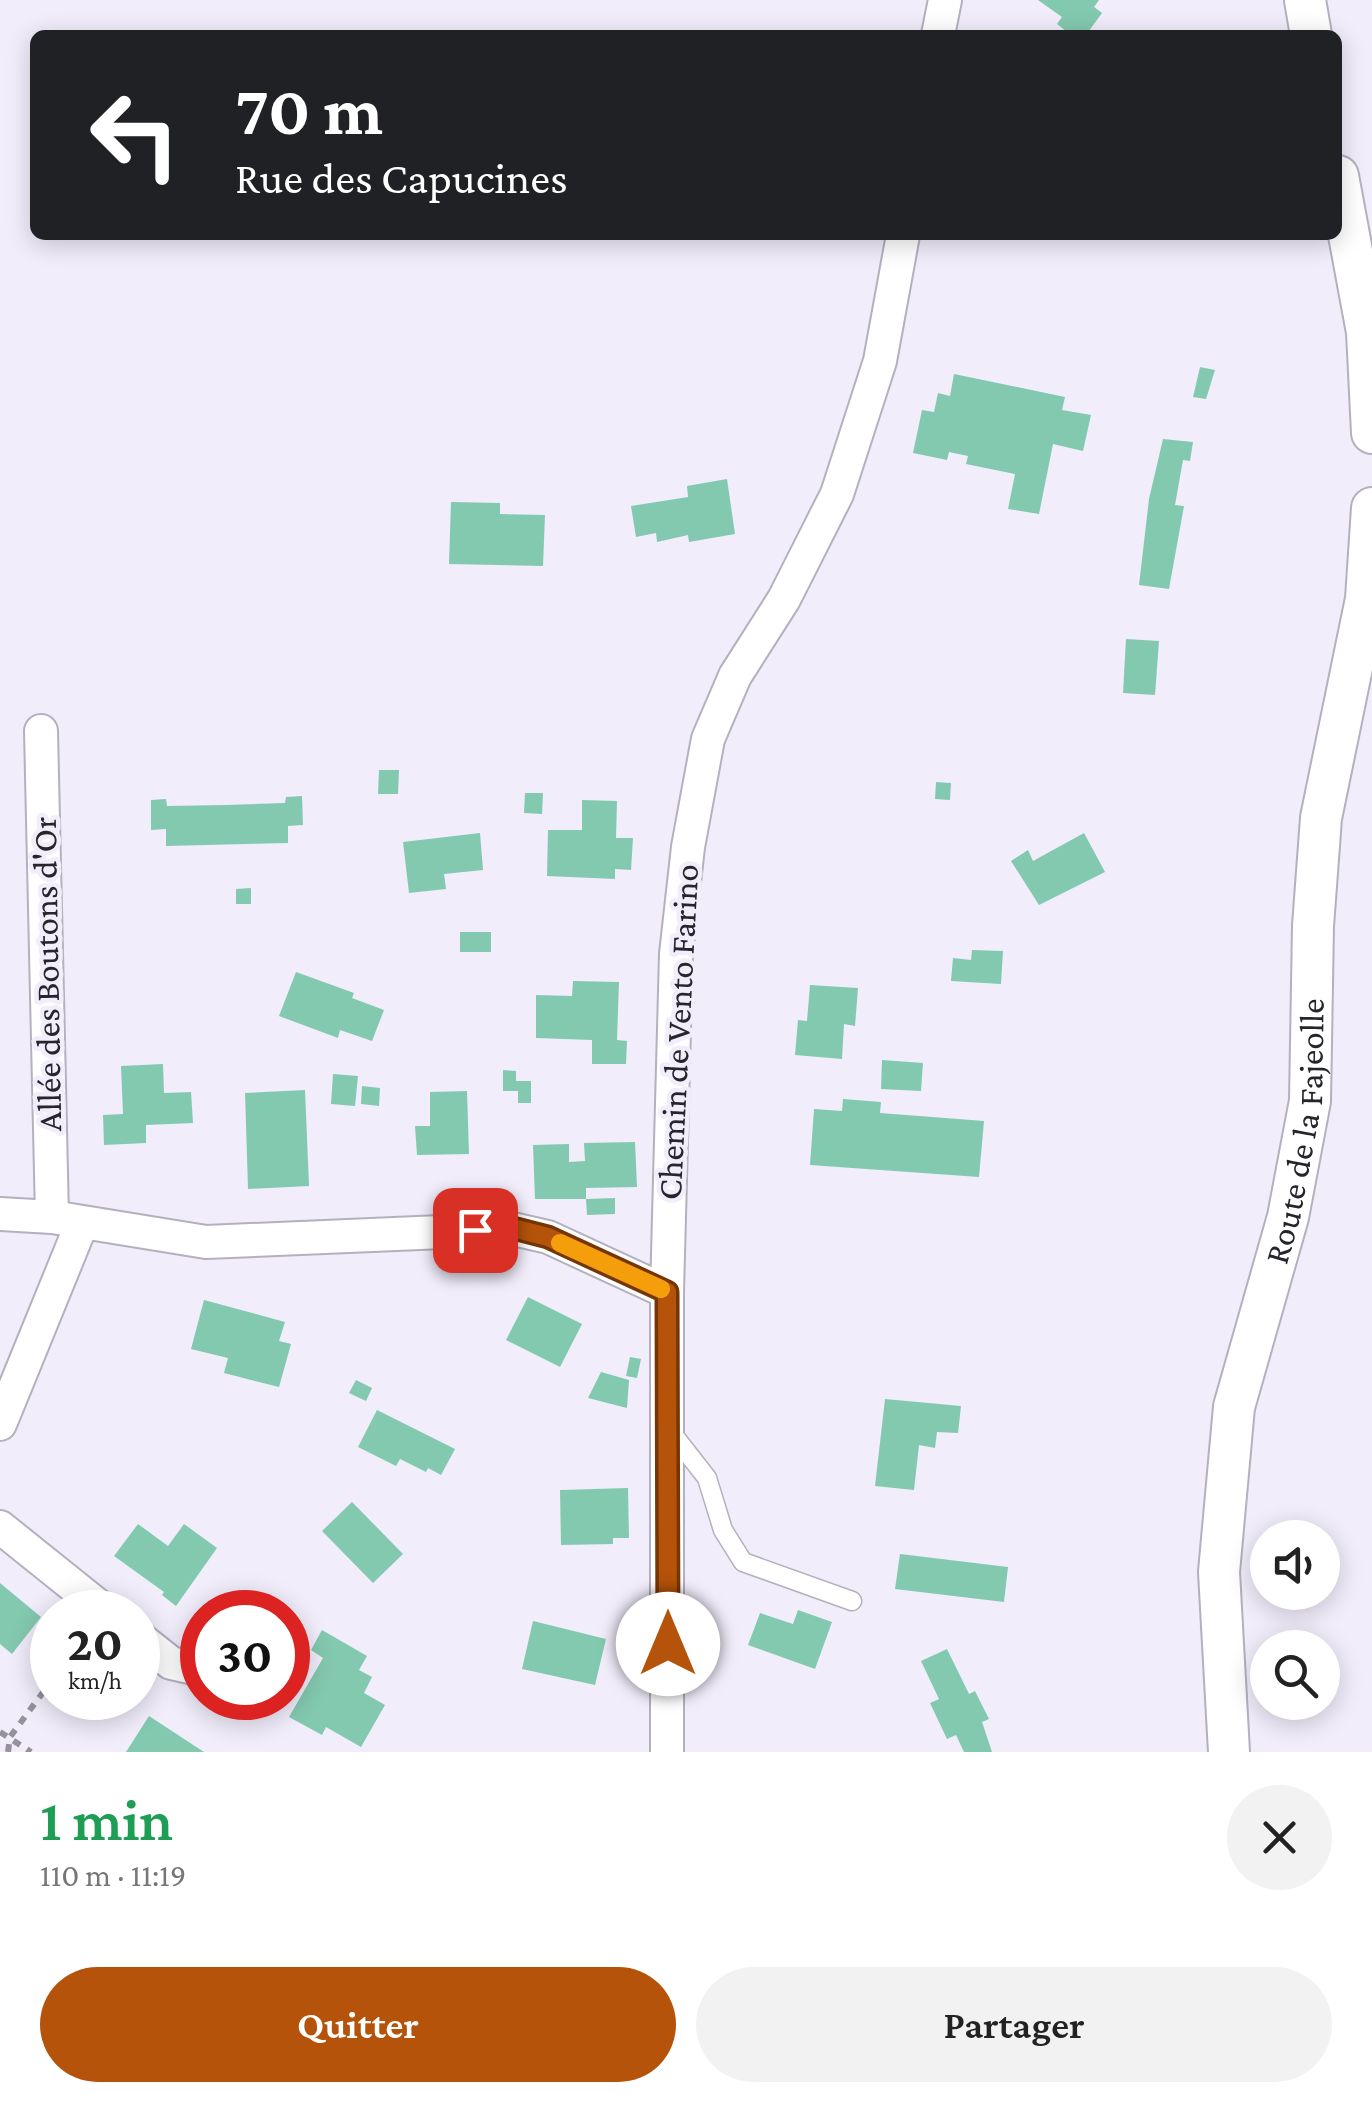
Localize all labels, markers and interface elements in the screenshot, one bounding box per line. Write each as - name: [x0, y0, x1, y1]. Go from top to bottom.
- icon: left: [70, 70, 200, 200]
- text: 70 m: [235, 71, 383, 149]
- text: Rue des Capucines: [235, 153, 568, 203]
- street label: Allée des Boutons d'Or: [25, 816, 69, 1132]
- street label: Chemin de Vento Farino: [650, 863, 706, 1201]
- street label: Route de la Fajeolle: [1256, 998, 1331, 1268]
- pin: [433, 1188, 518, 1273]
- icon: arrive: [448, 1203, 503, 1258]
- map controls: [1250, 1520, 1340, 1720]
- button: sound: [1250, 1520, 1340, 1610]
- speed limit sign: 30: [180, 1590, 310, 1720]
- position arrow: [616, 1592, 720, 1696]
- text: 20: [67, 1615, 123, 1671]
- button: search: [1250, 1630, 1340, 1720]
- text: km/h: [68, 1667, 122, 1694]
- button: close: [1227, 1785, 1332, 1890]
- text: 1 min: [40, 1786, 173, 1853]
- text: 110 m · 11:19: [40, 1857, 186, 1893]
- button: Quitter: [40, 1967, 676, 2082]
- button: Partager: [696, 1967, 1332, 2082]

